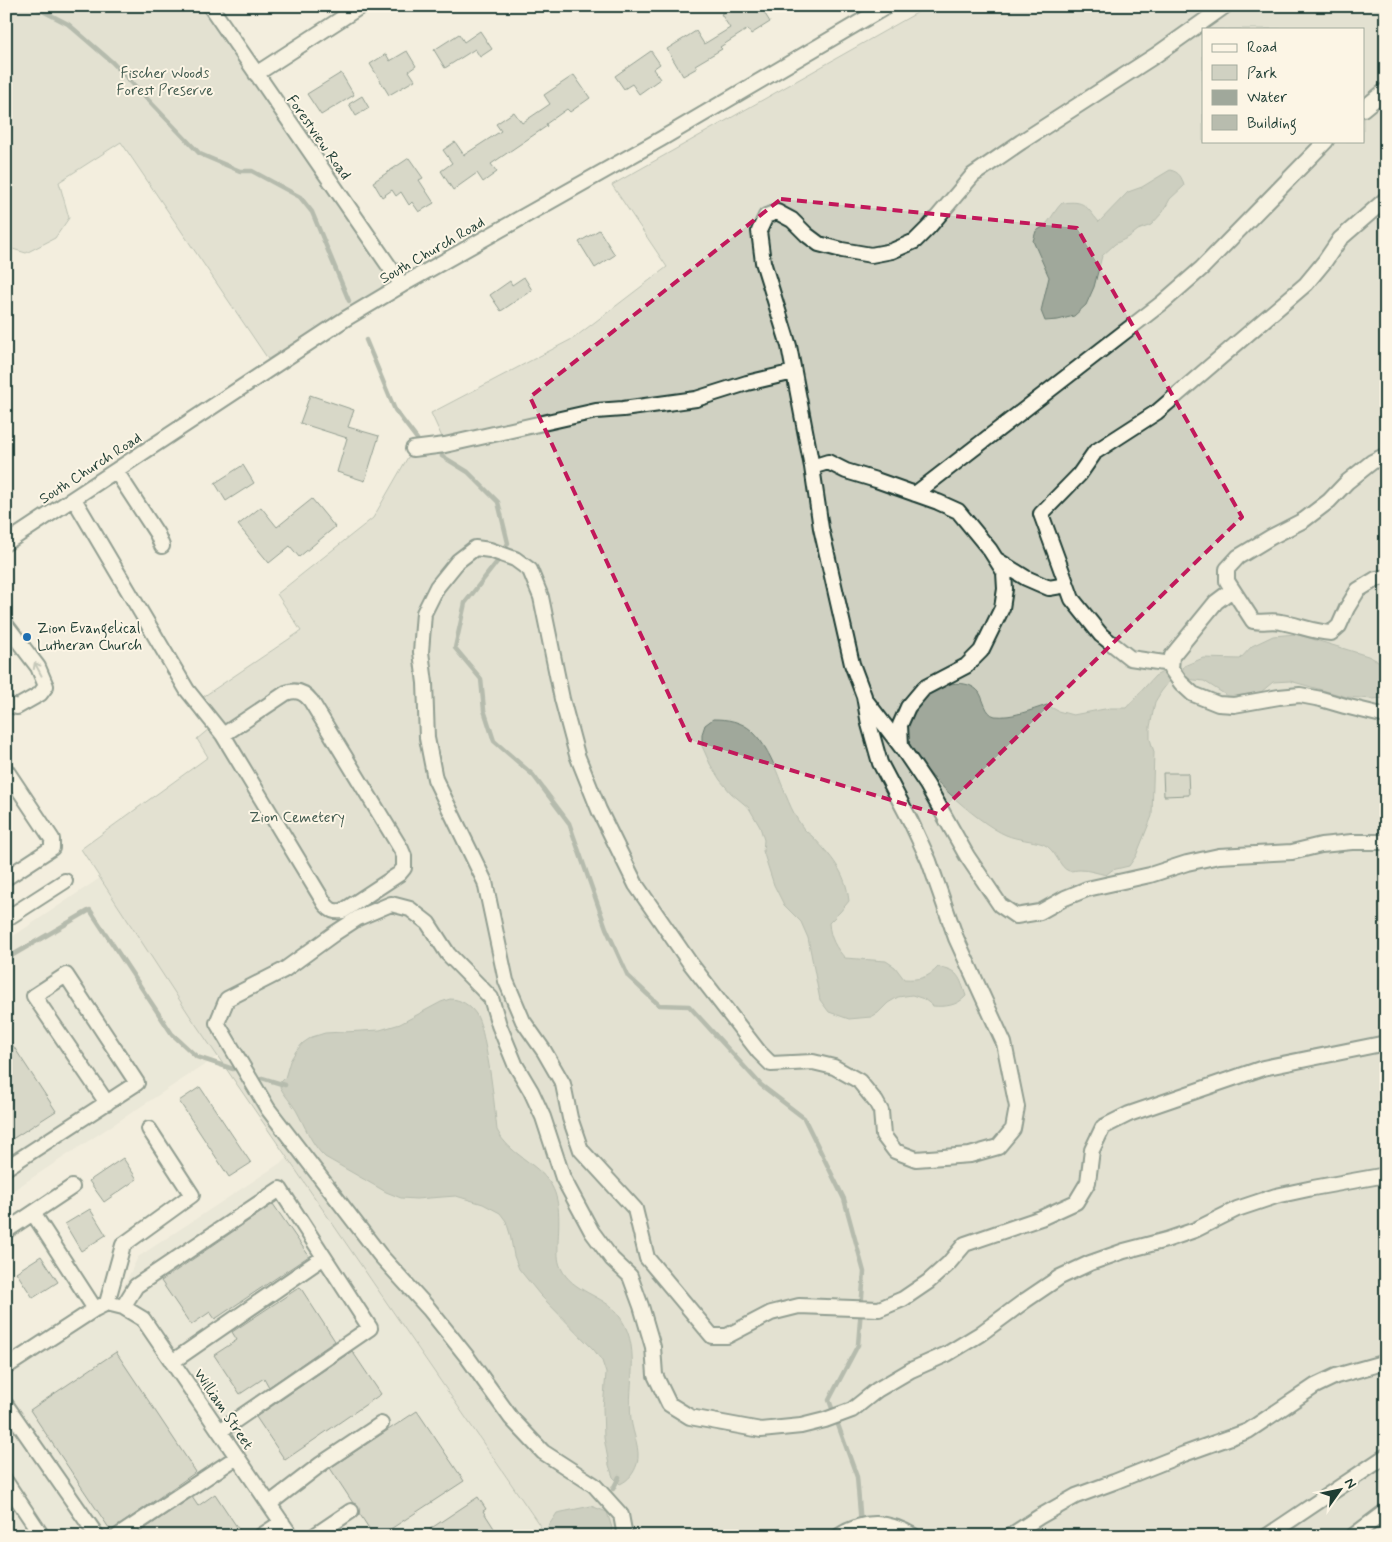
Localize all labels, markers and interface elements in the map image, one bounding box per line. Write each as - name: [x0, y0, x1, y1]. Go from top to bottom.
- legend: [1202, 28, 1364, 142]
- text: Road: [1247, 38, 1277, 58]
- park label: Fischer Woods Forest Preserve: [117, 64, 213, 101]
- text: Park: [1247, 64, 1277, 84]
- text: Water: [1247, 88, 1287, 108]
- street label: Forestview Road: [281, 91, 355, 184]
- text: Building: [1247, 114, 1297, 135]
- street label: South Church Road: [376, 213, 489, 289]
- street label: South Church Road: [36, 428, 146, 509]
- place label: Zion Evangelical Lutheran Church: [37, 619, 142, 656]
- marker: Zion Evangelical Lutheran Church: [21, 631, 33, 643]
- one-way arrow: [33, 662, 42, 677]
- park label: Zion Cemetery: [249, 808, 345, 828]
- street label: William Street: [189, 1365, 258, 1454]
- north arrow: [1314, 1464, 1364, 1514]
- text: N: [1340, 1475, 1360, 1492]

